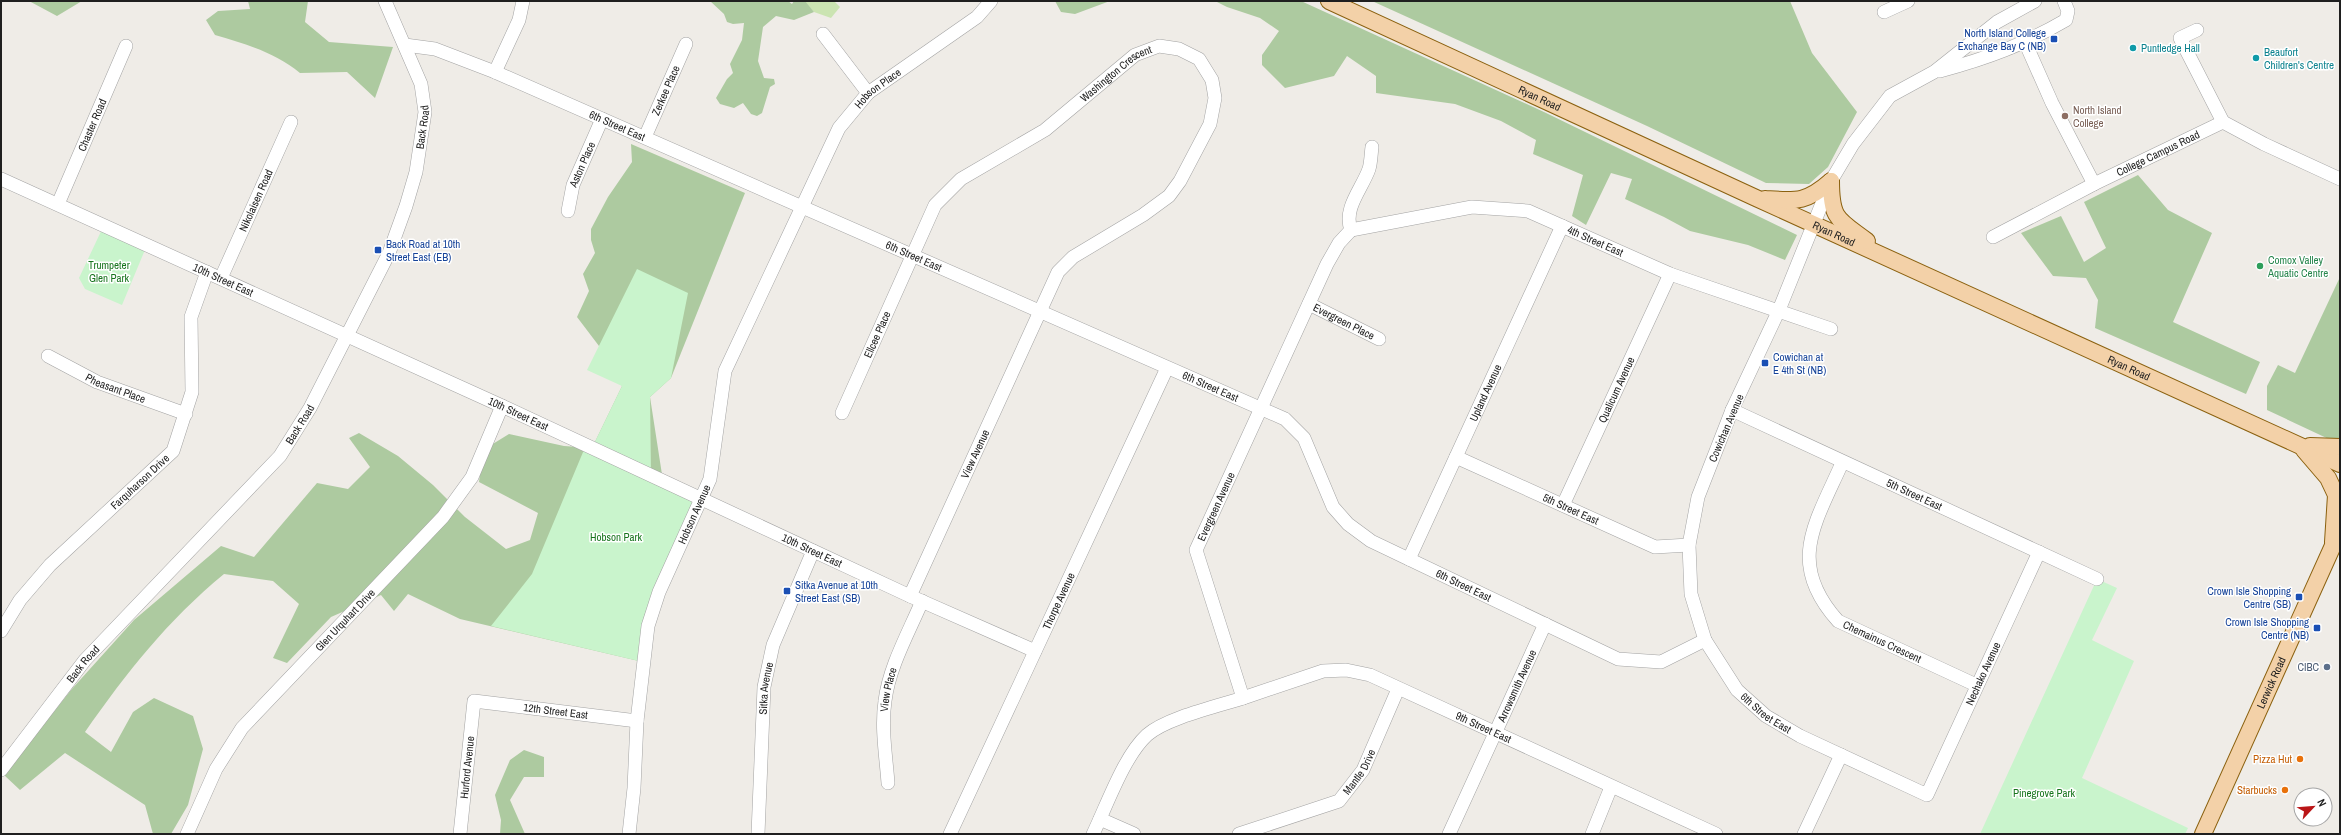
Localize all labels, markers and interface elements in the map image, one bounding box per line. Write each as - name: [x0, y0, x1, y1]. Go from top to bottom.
- place label: North Island College Exchange Bay C (NB): [1958, 26, 2046, 53]
- marker: North Island College Exchange Bay C (NB): [2049, 34, 2059, 44]
- place label: Puntledge Hall: [2141, 41, 2200, 55]
- street label: Washington Crescent: [1077, 42, 1154, 105]
- marker: Puntledge Hall: [2128, 43, 2138, 53]
- place label: Beaufort Children's Centre: [2264, 45, 2334, 72]
- marker: Beaufort Children's Centre: [2251, 53, 2261, 63]
- street label: Zerkee Place: [648, 63, 683, 118]
- street label: Hobson Place: [851, 65, 904, 111]
- street label: Ryan Road: [1516, 82, 1563, 114]
- street label: Chaster Road: [75, 97, 109, 153]
- place label: North Island College: [2073, 103, 2122, 130]
- street label: Back Road: [413, 104, 432, 150]
- street label: 6th Street East: [587, 107, 648, 144]
- marker: North Island College: [2060, 111, 2070, 121]
- street label: College Campus Road: [2114, 127, 2202, 179]
- street label: Aston Place: [566, 139, 598, 190]
- street label: Nikolaisen Road: [236, 167, 276, 234]
- street label: Ryan Road: [1811, 218, 1858, 249]
- street label: 4th Street East: [1565, 222, 1626, 260]
- place label: Back Road at 10th Street East (EB): [386, 237, 460, 264]
- street label: 6th Street East: [884, 238, 945, 275]
- marker: Back Road at 10th Street East (EB): [373, 245, 383, 255]
- place label: Comox Valley Aquatic Centre: [2267, 253, 2328, 280]
- park label: Trumpeter Glen Park: [88, 258, 130, 285]
- street label: 10th Street East: [191, 260, 256, 300]
- marker: Comox Valley Aquatic Centre: [2255, 261, 2265, 271]
- street label: Evergreen Place: [1311, 300, 1377, 343]
- street label: Ellcee Place: [861, 309, 894, 360]
- place label: Cowichan at E 4th St (NB): [1773, 350, 1826, 377]
- street label: Ryan Road: [2105, 352, 2152, 384]
- street label: Qualicum Avenue: [1595, 355, 1638, 425]
- marker: Cowichan at E 4th St (NB): [1760, 358, 1770, 368]
- street label: Upland Avenue: [1466, 362, 1505, 423]
- street label: 6th Street East: [1180, 368, 1241, 405]
- street label: Pheasant Place: [83, 370, 148, 406]
- street label: Cowichan Avenue: [1705, 392, 1747, 464]
- street label: 10th Street East: [486, 394, 551, 434]
- street label: Back Road: [282, 402, 318, 447]
- street label: View Avenue: [958, 427, 992, 481]
- street label: Farquharson Drive: [108, 451, 172, 512]
- street label: Evergreen Avenue: [1194, 470, 1238, 543]
- street label: 5th Street East: [1884, 476, 1945, 514]
- street label: Hobson Avenue: [675, 482, 714, 546]
- street label: 5th Street East: [1541, 490, 1601, 528]
- park label: Hobson Park: [590, 530, 643, 544]
- street label: 10th Street East: [780, 530, 845, 571]
- street label: 6th Street East: [1434, 566, 1494, 605]
- street label: Thorpe Avenue: [1039, 570, 1078, 632]
- place label: Sitka Avenue at 10th Street East (SB): [795, 578, 878, 605]
- place label: Crown Isle Shopping Centre (SB): [2207, 584, 2291, 611]
- street label: Glen Urquhart Drive: [312, 586, 378, 654]
- marker: Sitka Avenue at 10th Street East (SB): [782, 586, 792, 596]
- marker: Crown Isle Shopping Centre (SB): [2294, 592, 2304, 602]
- place label: Crown Isle Shopping Centre (NB): [2225, 615, 2309, 642]
- street label: Chemainus Crescent: [1841, 617, 1924, 666]
- marker: Crown Isle Shopping Centre (NB): [2312, 623, 2322, 633]
- street label: Nechako Avenue: [1962, 640, 2004, 708]
- street label: Back Road: [63, 642, 102, 685]
- street label: Arrowsmith Avenue: [1494, 647, 1539, 725]
- street label: Lerwick Road: [2253, 655, 2289, 711]
- place label: CIBC: [2297, 660, 2319, 674]
- street label: Sitka Avenue: [756, 661, 776, 715]
- marker: CIBC: [2322, 662, 2332, 672]
- street label: View Place: [877, 666, 900, 712]
- street label: 6th Street East: [1738, 690, 1794, 736]
- street label: 12th Street East: [523, 700, 589, 722]
- street label: 9th Street East: [1453, 708, 1514, 746]
- street label: Hurford Avenue: [457, 735, 477, 799]
- street label: Mantle Drive: [1340, 747, 1378, 797]
- place label: Pizza Hut: [2253, 752, 2292, 766]
- marker: Pizza Hut: [2295, 754, 2305, 764]
- place label: Starbucks: [2237, 783, 2277, 797]
- marker: Starbucks: [2280, 785, 2290, 795]
- park label: Pinegrove Park: [2013, 786, 2076, 800]
- north arrow: [2293, 787, 2333, 827]
- text: N: [2314, 797, 2330, 809]

